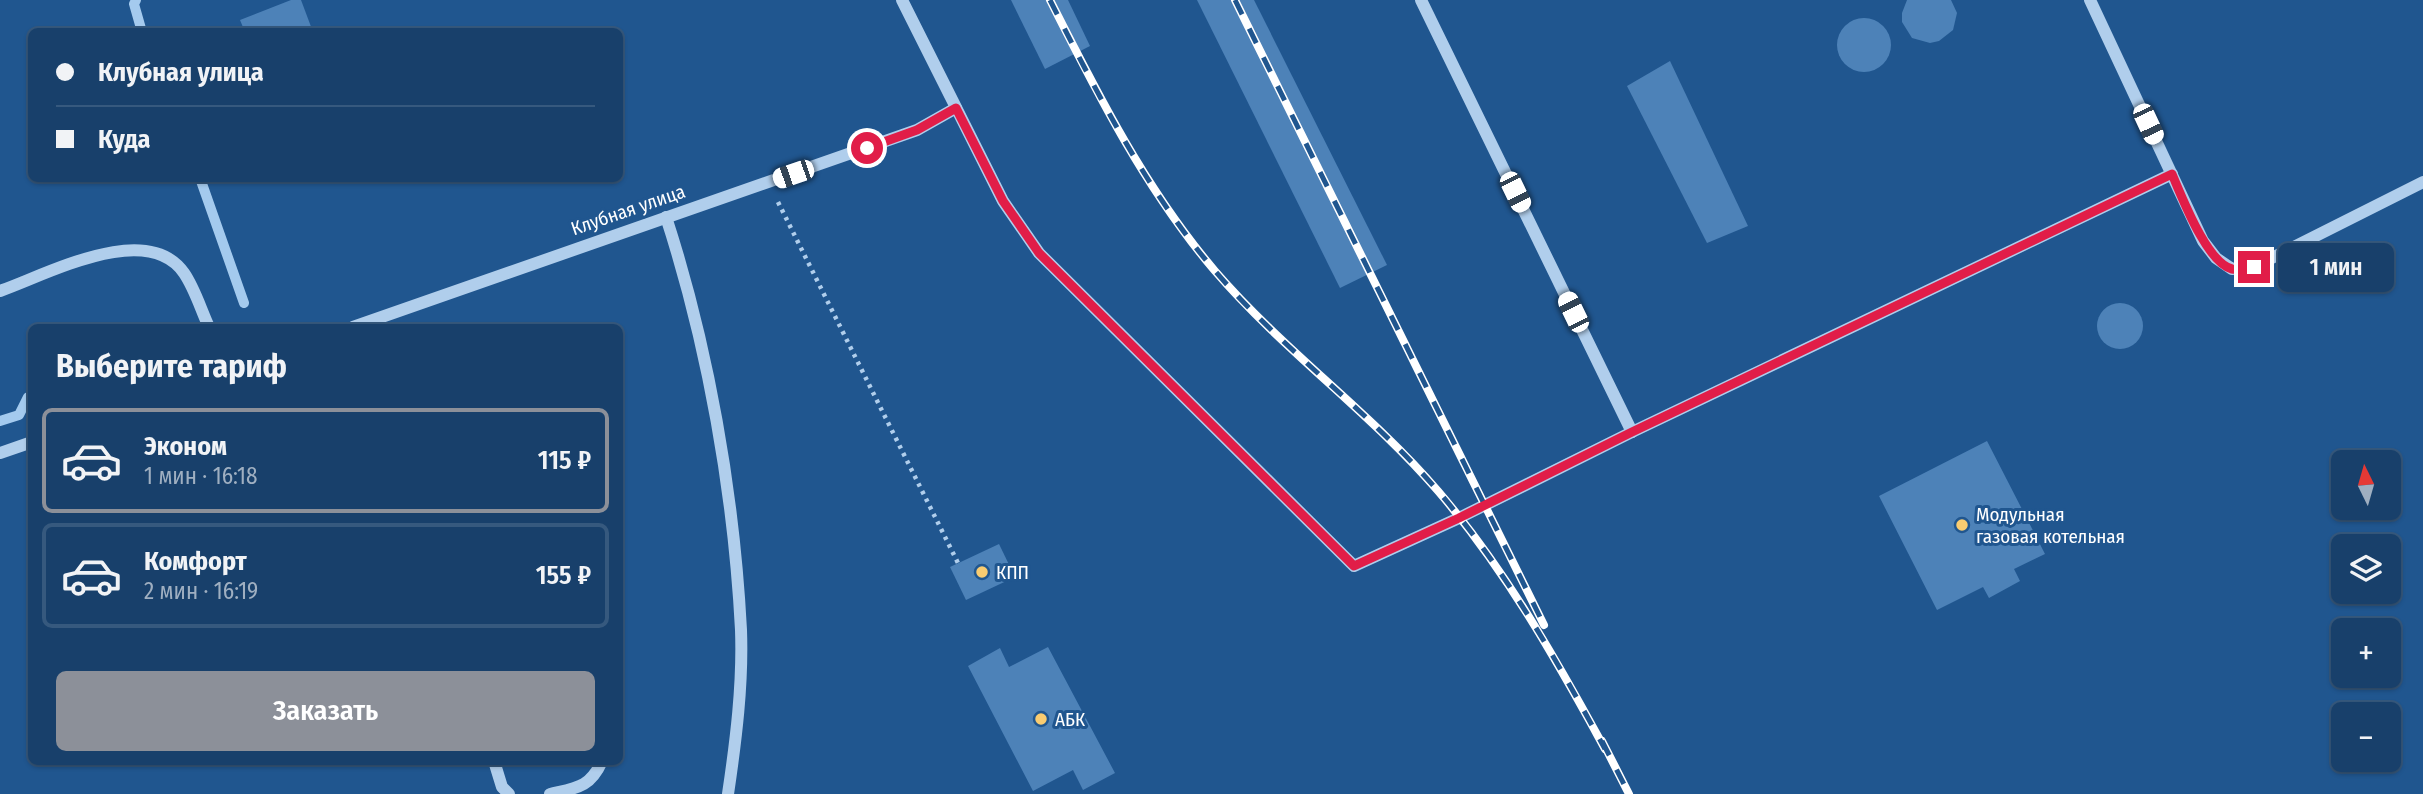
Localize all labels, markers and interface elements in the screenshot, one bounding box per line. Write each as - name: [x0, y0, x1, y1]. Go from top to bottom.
- text: Клубная улица: [98, 57, 264, 88]
- car: [2130, 101, 2167, 147]
- text: Куда: [98, 124, 151, 155]
- route start: [851, 132, 883, 164]
- car: [770, 157, 817, 191]
- car: [1497, 169, 1534, 215]
- street label: Клубная улица: [568, 180, 688, 240]
- callout: 1 мин: [2278, 243, 2394, 292]
- route end: [2238, 251, 2270, 283]
- text: 1 мин: [2309, 253, 2363, 281]
- car: [1555, 289, 1592, 335]
- text: Выберите тариф: [56, 347, 287, 385]
- icon: car: [60, 429, 123, 492]
- text: Эконом: [144, 431, 227, 462]
- text: 115 ₽: [538, 445, 591, 476]
- north arrow: [2331, 450, 2401, 520]
- map controls: [2331, 450, 2401, 772]
- text: 1 мин · 16:18: [144, 462, 257, 490]
- place label: Модульная газовая котельная: [1976, 503, 2125, 548]
- marker: Модульная газовая котельная: [1954, 517, 1970, 533]
- button: layers: [2331, 534, 2401, 604]
- icon: car: [60, 544, 123, 607]
- text: Комфорт: [144, 546, 247, 577]
- text: 155 ₽: [536, 560, 591, 591]
- place label: КПП: [996, 561, 1029, 584]
- marker: КПП: [974, 564, 990, 580]
- text: 2 мин · 16:19: [144, 577, 258, 605]
- button: +: [2331, 618, 2401, 688]
- button: Заказать: [56, 671, 595, 751]
- button: −: [2331, 702, 2401, 772]
- place label: АБК: [1055, 708, 1085, 731]
- marker: АБК: [1033, 711, 1049, 727]

